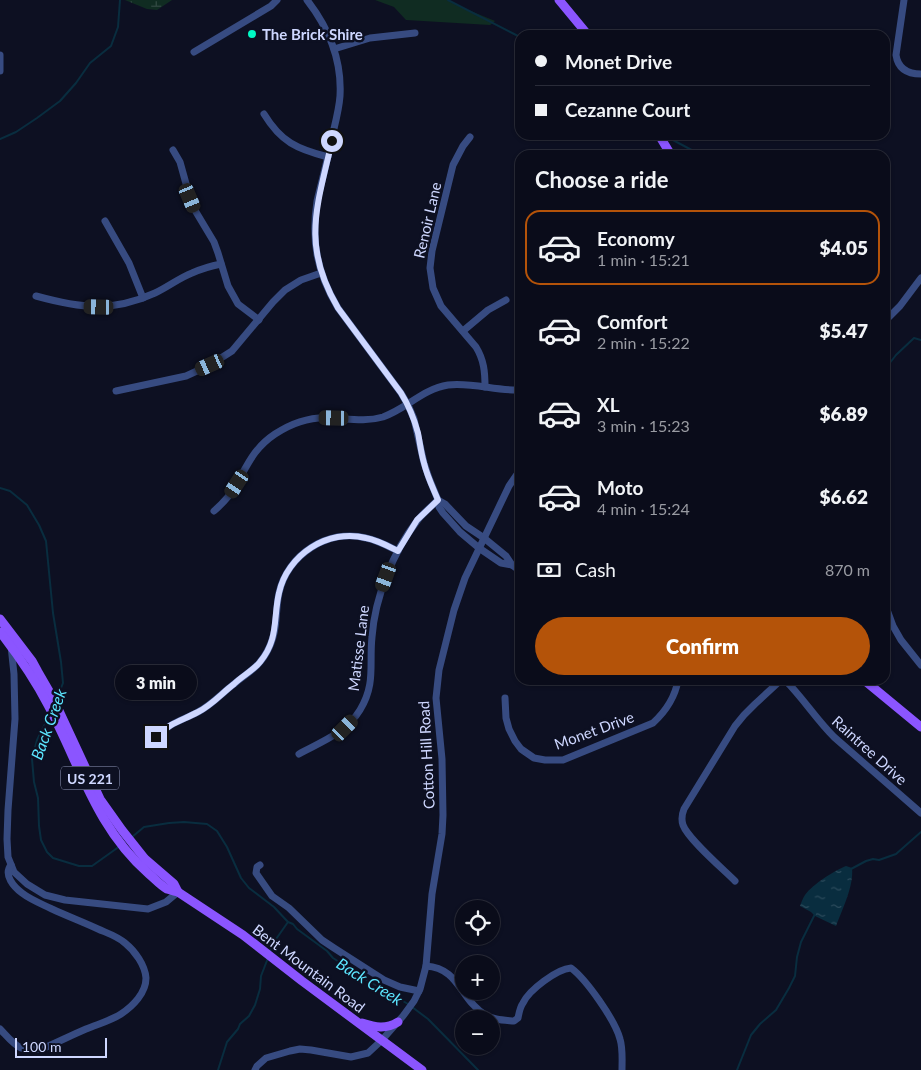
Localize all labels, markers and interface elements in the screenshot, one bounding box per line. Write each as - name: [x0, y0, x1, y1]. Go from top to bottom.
- place label: The Brick Shire: [262, 25, 363, 43]
- marker: The Brick Shire: [246, 28, 258, 40]
- text: Monet Drive: [565, 50, 672, 73]
- text: Cezanne Court: [565, 98, 690, 121]
- route start: [321, 130, 343, 152]
- text: Choose a ride: [535, 166, 669, 193]
- street label: Renoir Lane: [409, 180, 445, 260]
- car: [177, 181, 202, 215]
- icon: car: [537, 225, 582, 270]
- text: Economy: [597, 227, 675, 250]
- text: $4.05: [819, 236, 868, 259]
- text: 1 min · 15:21: [597, 250, 690, 269]
- car: [83, 299, 114, 315]
- icon: car: [537, 308, 582, 353]
- text: Comfort: [597, 310, 668, 333]
- text: $5.47: [819, 319, 868, 342]
- text: 2 min · 15:22: [597, 333, 690, 352]
- car: [193, 352, 226, 378]
- icon: car: [537, 391, 582, 436]
- text: XL: [597, 393, 620, 416]
- text: $6.89: [819, 402, 868, 425]
- car: [318, 410, 349, 426]
- text: 3 min · 15:23: [597, 416, 690, 435]
- car: [222, 467, 251, 501]
- icon: car: [537, 474, 582, 519]
- text: Moto: [597, 476, 643, 499]
- text: $6.62: [819, 485, 868, 508]
- text: 4 min · 15:24: [597, 499, 690, 518]
- icon: cash: [535, 556, 563, 584]
- text: Cash: [575, 558, 616, 581]
- car: [373, 560, 398, 594]
- text: 870 m: [825, 560, 870, 579]
- street label: Matisse Lane: [344, 604, 372, 692]
- button: Confirm: [535, 617, 870, 675]
- callout: 3 min: [115, 664, 197, 700]
- text: 3 min: [136, 673, 176, 692]
- water label: Back Creek: [26, 685, 70, 762]
- street label: Cotton Hill Road: [414, 700, 438, 810]
- street label: Monet Drive: [552, 707, 636, 753]
- car: [329, 712, 360, 744]
- street label: Raintree Drive: [829, 712, 911, 788]
- route end: [145, 726, 167, 748]
- road number: US 221: [61, 766, 119, 790]
- map controls: [455, 900, 500, 1055]
- button: locate: [455, 900, 500, 945]
- street label: Bent Mountain Road: [249, 920, 369, 1016]
- water label: Back Creek: [333, 953, 407, 1009]
- button: +: [455, 955, 500, 1000]
- button: −: [455, 1010, 500, 1055]
- scale bar: [15, 1035, 108, 1058]
- text: 100 m: [22, 1038, 61, 1055]

